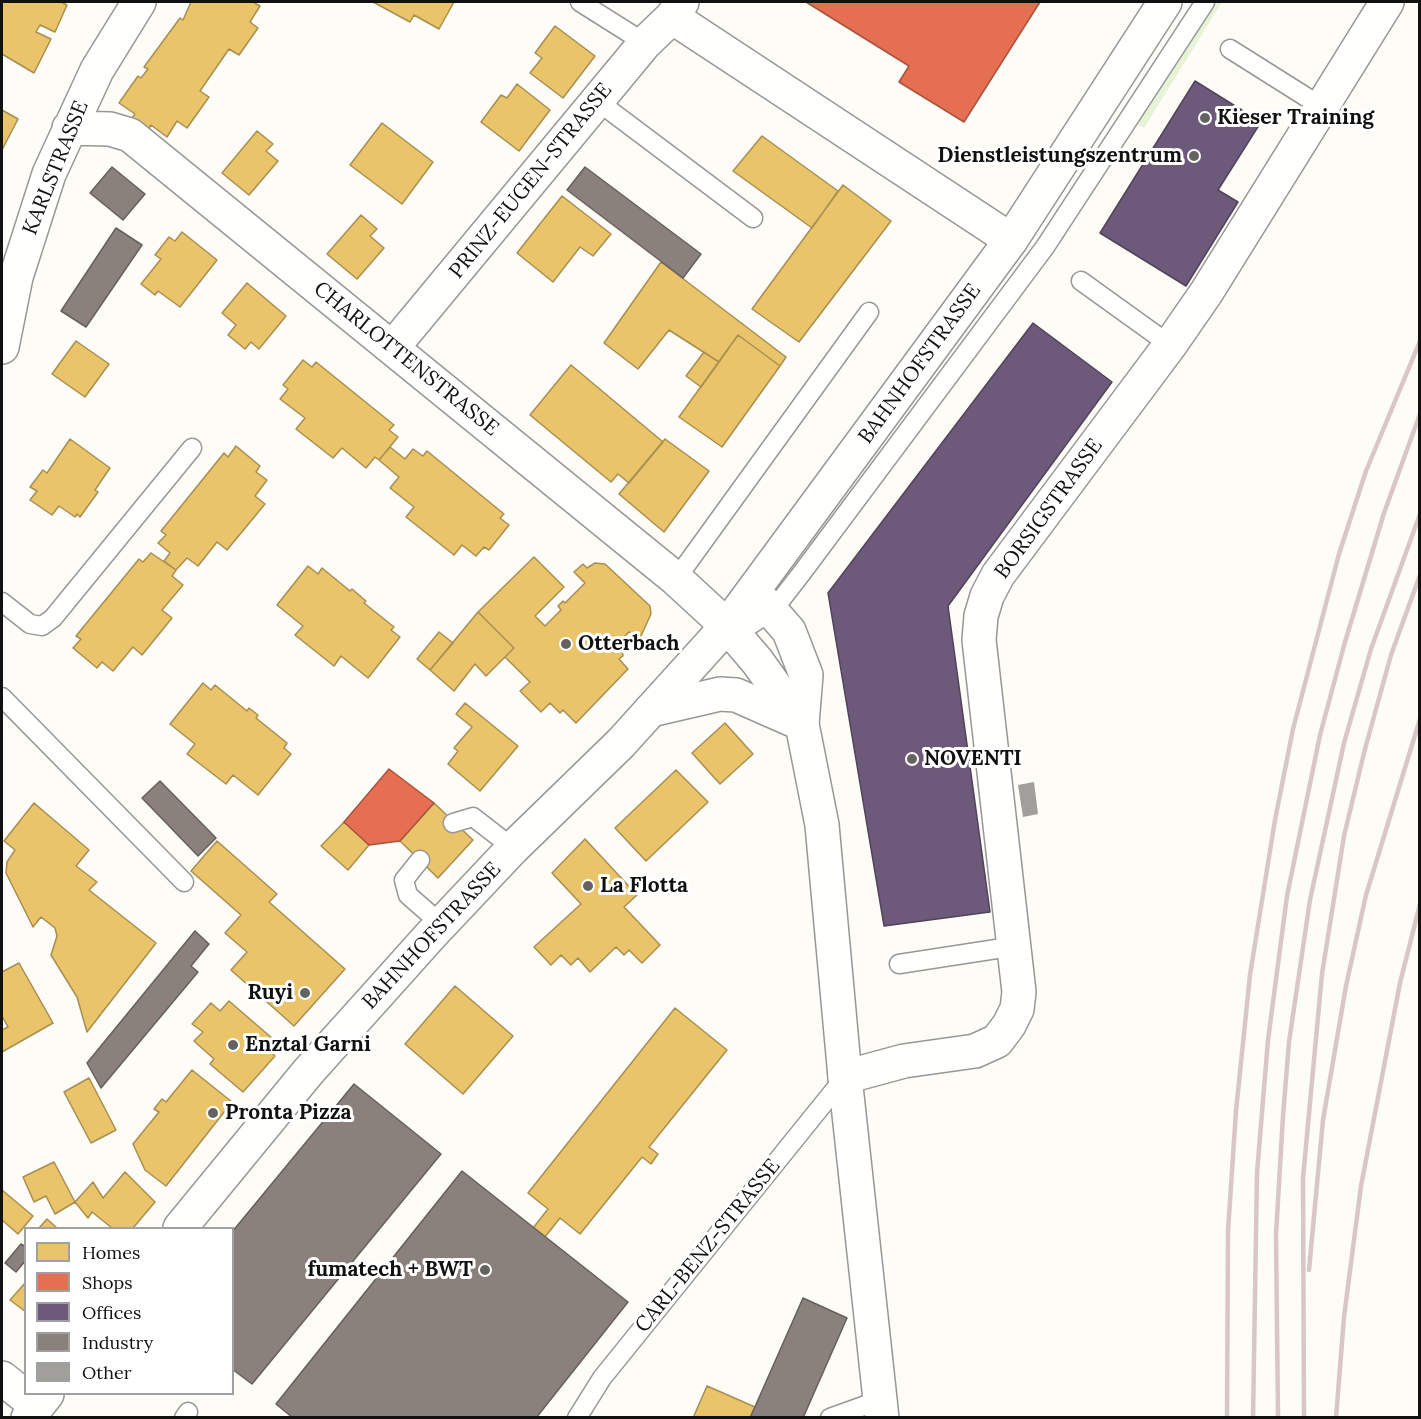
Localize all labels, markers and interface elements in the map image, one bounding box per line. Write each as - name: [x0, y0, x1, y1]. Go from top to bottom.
- street label: PRINZ-EUGEN-STRASSE: [444, 78, 618, 284]
- street label: KARLSTRASSE: [18, 97, 94, 239]
- place label: Kieser Training: [1217, 105, 1374, 131]
- marker: Kieser Training: [1198, 111, 1212, 125]
- place label: Dienstleistungszentrum: [938, 143, 1182, 169]
- marker: Dienstleistungszentrum: [1187, 149, 1201, 163]
- street label: CHARLOTTENSTRASSE: [308, 277, 504, 441]
- street label: BAHNHOFSTRASSE: [853, 279, 987, 449]
- street label: BORSIGSTRASSE: [990, 434, 1108, 584]
- place label: Otterbach: [578, 631, 680, 657]
- marker: Otterbach: [559, 637, 573, 651]
- place label: NOVENTI: [924, 746, 1022, 772]
- marker: NOVENTI: [905, 752, 919, 766]
- street label: BAHNHOFSTRASSE: [357, 857, 507, 1015]
- place label: La Flotta: [600, 873, 688, 899]
- marker: La Flotta: [581, 879, 595, 893]
- place label: Ruyi: [247, 980, 293, 1006]
- marker: Ruyi: [298, 986, 312, 1000]
- place label: Enztal Garni: [245, 1032, 371, 1058]
- marker: Enztal Garni: [226, 1038, 240, 1052]
- place label: Pronta Pizza: [225, 1100, 352, 1126]
- marker: Pronta Pizza: [206, 1106, 220, 1120]
- street label: CARL-BENZ-STRASSE: [630, 1154, 786, 1338]
- legend: [24, 1227, 234, 1395]
- text: Homes: [82, 1241, 140, 1264]
- place label: fumatech + BWT: [307, 1257, 473, 1283]
- marker: fumatech + BWT: [478, 1263, 492, 1277]
- text: Shops: [82, 1271, 133, 1294]
- text: Offices: [82, 1301, 141, 1324]
- text: Industry: [82, 1331, 153, 1354]
- text: Other: [82, 1361, 132, 1384]

